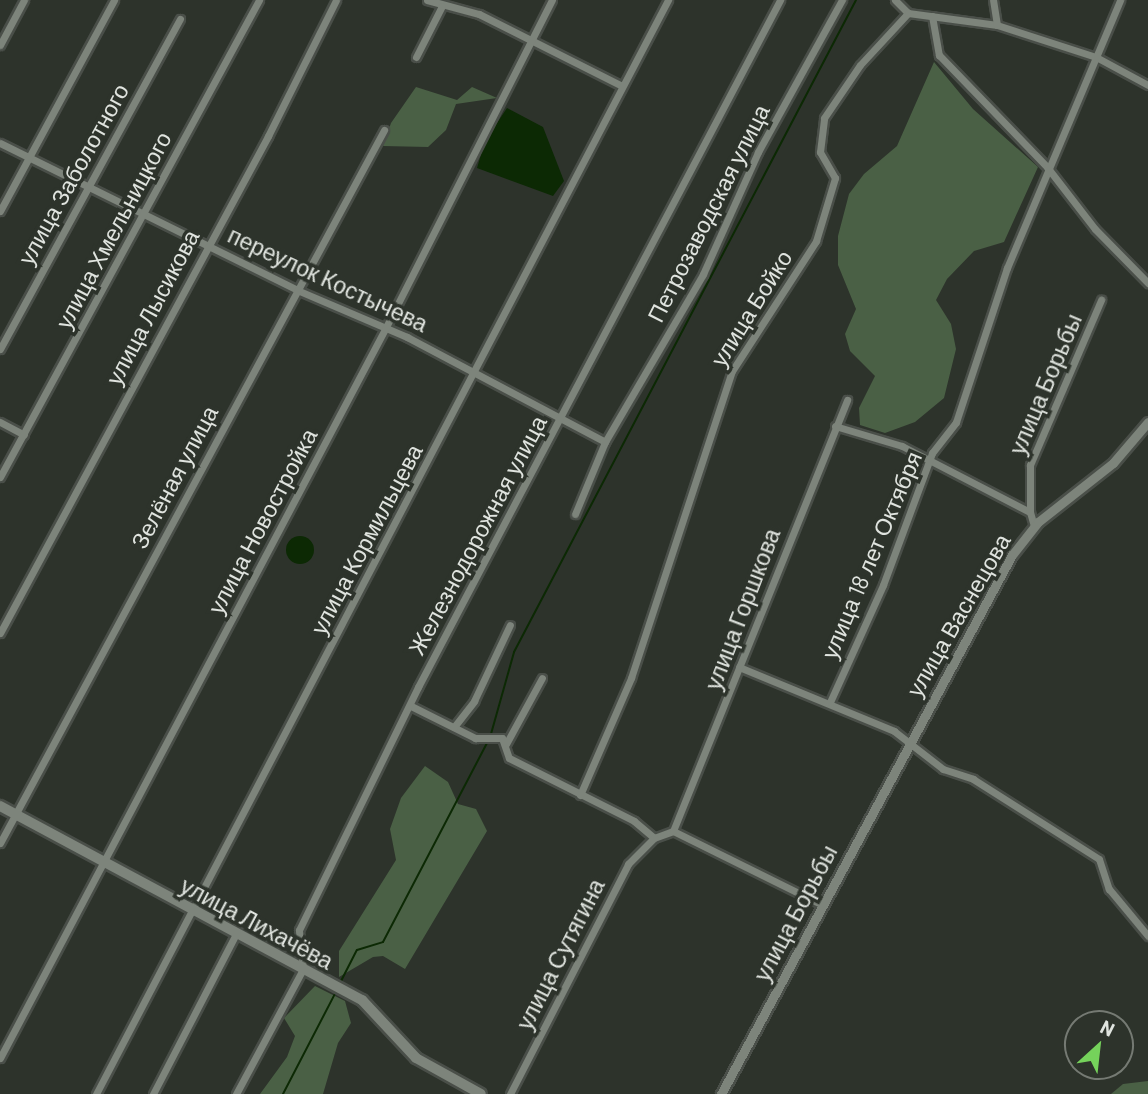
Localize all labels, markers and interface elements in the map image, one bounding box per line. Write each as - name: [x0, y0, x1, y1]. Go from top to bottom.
- street label: улица Заболотного: [12, 79, 134, 269]
- street label: Петрозаводская улица: [641, 100, 775, 326]
- street label: улица Хмельницкого: [49, 127, 177, 333]
- street label: переулок Костычева: [224, 221, 432, 337]
- street label: улица Лысикова: [100, 225, 204, 389]
- street label: улица Бойко: [704, 245, 798, 371]
- street label: улица Борьбы: [1003, 309, 1087, 459]
- street label: Зелёная улица: [125, 401, 223, 553]
- street label: Железнодорожная улица: [402, 411, 552, 659]
- street label: улица Новостройка: [202, 424, 322, 618]
- street label: улица Кормильцева: [304, 439, 428, 639]
- street label: улица 18 лет Октября: [815, 447, 927, 663]
- street label: улица Горшкова: [699, 524, 785, 694]
- street label: улица Васнецова: [900, 529, 1016, 701]
- street label: улица Борьбы: [748, 840, 842, 986]
- street label: улица Лихачёва: [176, 871, 338, 975]
- street label: улица Сутягина: [510, 874, 610, 1034]
- north arrow: [1064, 1010, 1134, 1080]
- text: N: [1097, 1015, 1119, 1041]

